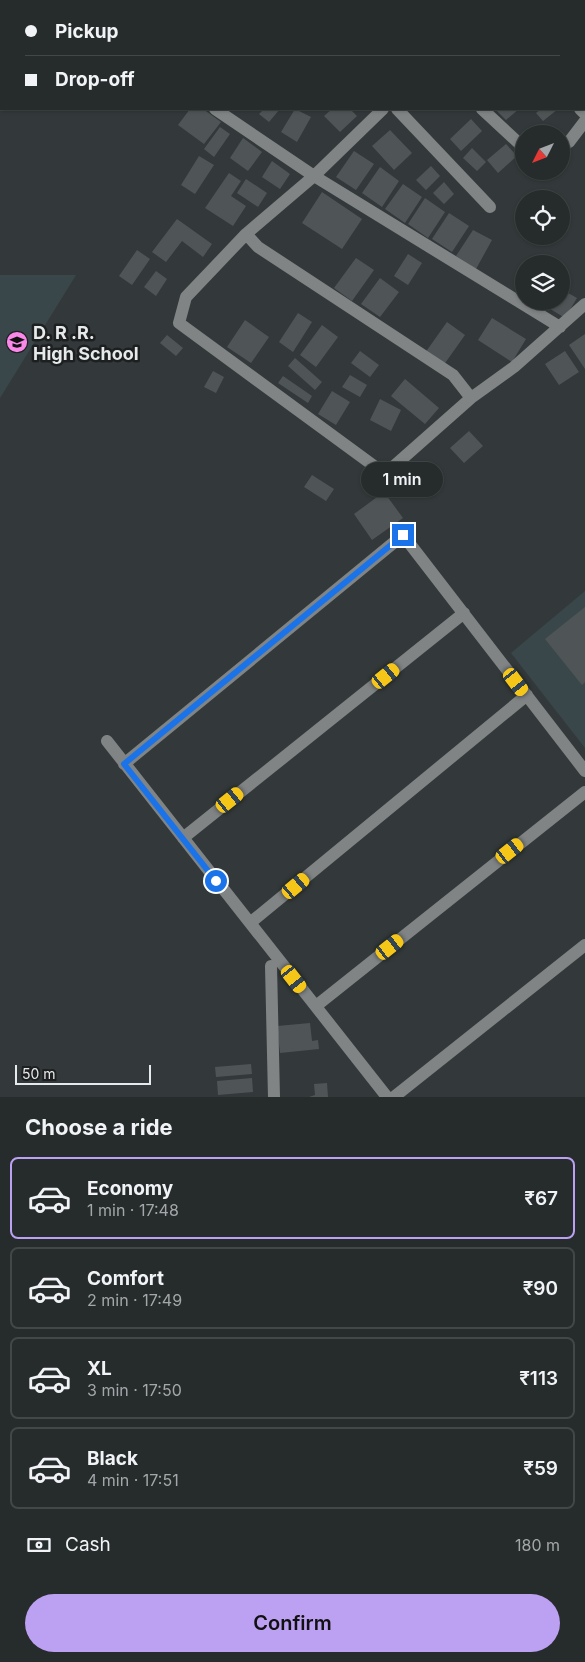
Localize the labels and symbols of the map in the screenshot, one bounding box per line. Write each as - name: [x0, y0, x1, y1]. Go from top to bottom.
- north arrow: [515, 125, 570, 180]
- place label: D. R .R. High School: [33, 322, 139, 364]
- school or university icon: D. R .R. High School: [5, 330, 29, 354]
- callout: 1 min: [362, 462, 444, 498]
- route end: [392, 524, 414, 546]
- car: [369, 661, 402, 691]
- car: [500, 666, 531, 698]
- car: [213, 785, 246, 815]
- car: [493, 836, 526, 866]
- route start: [205, 870, 227, 892]
- car: [279, 871, 312, 901]
- car: [373, 932, 406, 962]
- car: [278, 963, 309, 995]
- scale bar: [15, 1062, 151, 1085]

